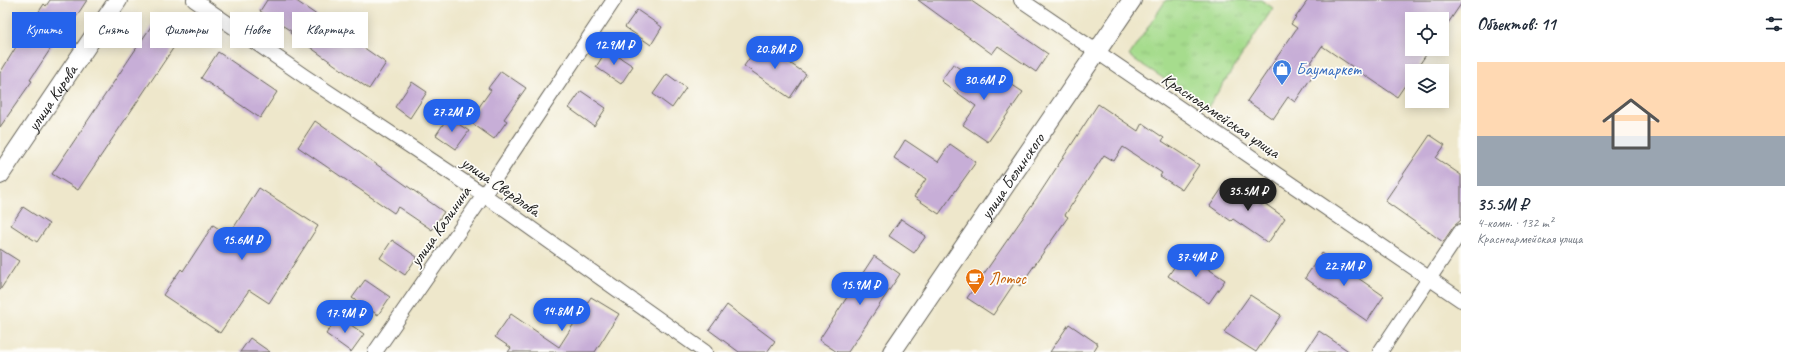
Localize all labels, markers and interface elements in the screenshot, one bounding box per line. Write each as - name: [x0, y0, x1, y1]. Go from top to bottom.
- chip: Купить: [12, 12, 76, 48]
- chip: Снять: [84, 12, 142, 48]
- chip: Фильтры: [150, 12, 222, 48]
- chip: Новое: [230, 12, 284, 48]
- chip: Квартира: [292, 12, 368, 48]
- map controls: [1405, 12, 1449, 108]
- button: locate: [1405, 12, 1449, 56]
- icon: filters: [1763, 13, 1785, 35]
- text: Объектов: 11: [1477, 14, 1556, 35]
- pin: 12.9M ₽: [577, 32, 651, 66]
- pin: 20.8M ₽: [738, 36, 812, 70]
- text: 12.9M ₽: [594, 37, 634, 53]
- text: 20.8M ₽: [755, 41, 795, 57]
- shop icon: Баумаркет: [1271, 58, 1293, 86]
- street label: улица Кирова: [22, 59, 83, 136]
- place label: Баумаркет: [1296, 59, 1362, 80]
- button: layers: [1405, 64, 1449, 108]
- pin: 30.6M ₽: [947, 67, 1021, 101]
- street label: Красноармейская улица: [1158, 68, 1285, 163]
- text: 30.6M ₽: [964, 72, 1004, 88]
- icon: home: [1595, 88, 1667, 160]
- pin: 27.2M ₽: [415, 99, 489, 133]
- text: 27.2M ₽: [432, 104, 472, 120]
- street label: улица Белинского: [975, 128, 1050, 224]
- street label: улица Свердлова: [457, 151, 546, 222]
- pin: 35.5M ₽: [1211, 178, 1285, 212]
- street label: улица Калинина: [405, 181, 477, 271]
- text: 35.5M ₽: [1228, 183, 1268, 199]
- text: 35.5M ₽: [1477, 194, 1528, 215]
- text: 4-комн. · 132 m²: [1477, 215, 1553, 231]
- pin: 15.6M ₽: [205, 227, 279, 261]
- text: Красноармейская улица: [1477, 231, 1582, 247]
- text: 15.6M ₽: [222, 232, 262, 248]
- pin: 37.4M ₽: [1159, 244, 1233, 278]
- text: 37.4M ₽: [1176, 249, 1216, 265]
- pin: 22.7M ₽: [1307, 253, 1381, 287]
- text: 22.7M ₽: [1324, 258, 1364, 274]
- cafe icon: Лотос: [964, 267, 986, 295]
- place label: Лотос: [989, 268, 1027, 289]
- pin: 15.9M ₽: [823, 272, 897, 306]
- text: 15.9M ₽: [840, 277, 880, 293]
- pin: 14.8M ₽: [525, 298, 599, 332]
- pin: 17.9M ₽: [308, 300, 382, 334]
- text: 14.8M ₽: [542, 303, 582, 319]
- text: 17.9M ₽: [325, 305, 365, 321]

